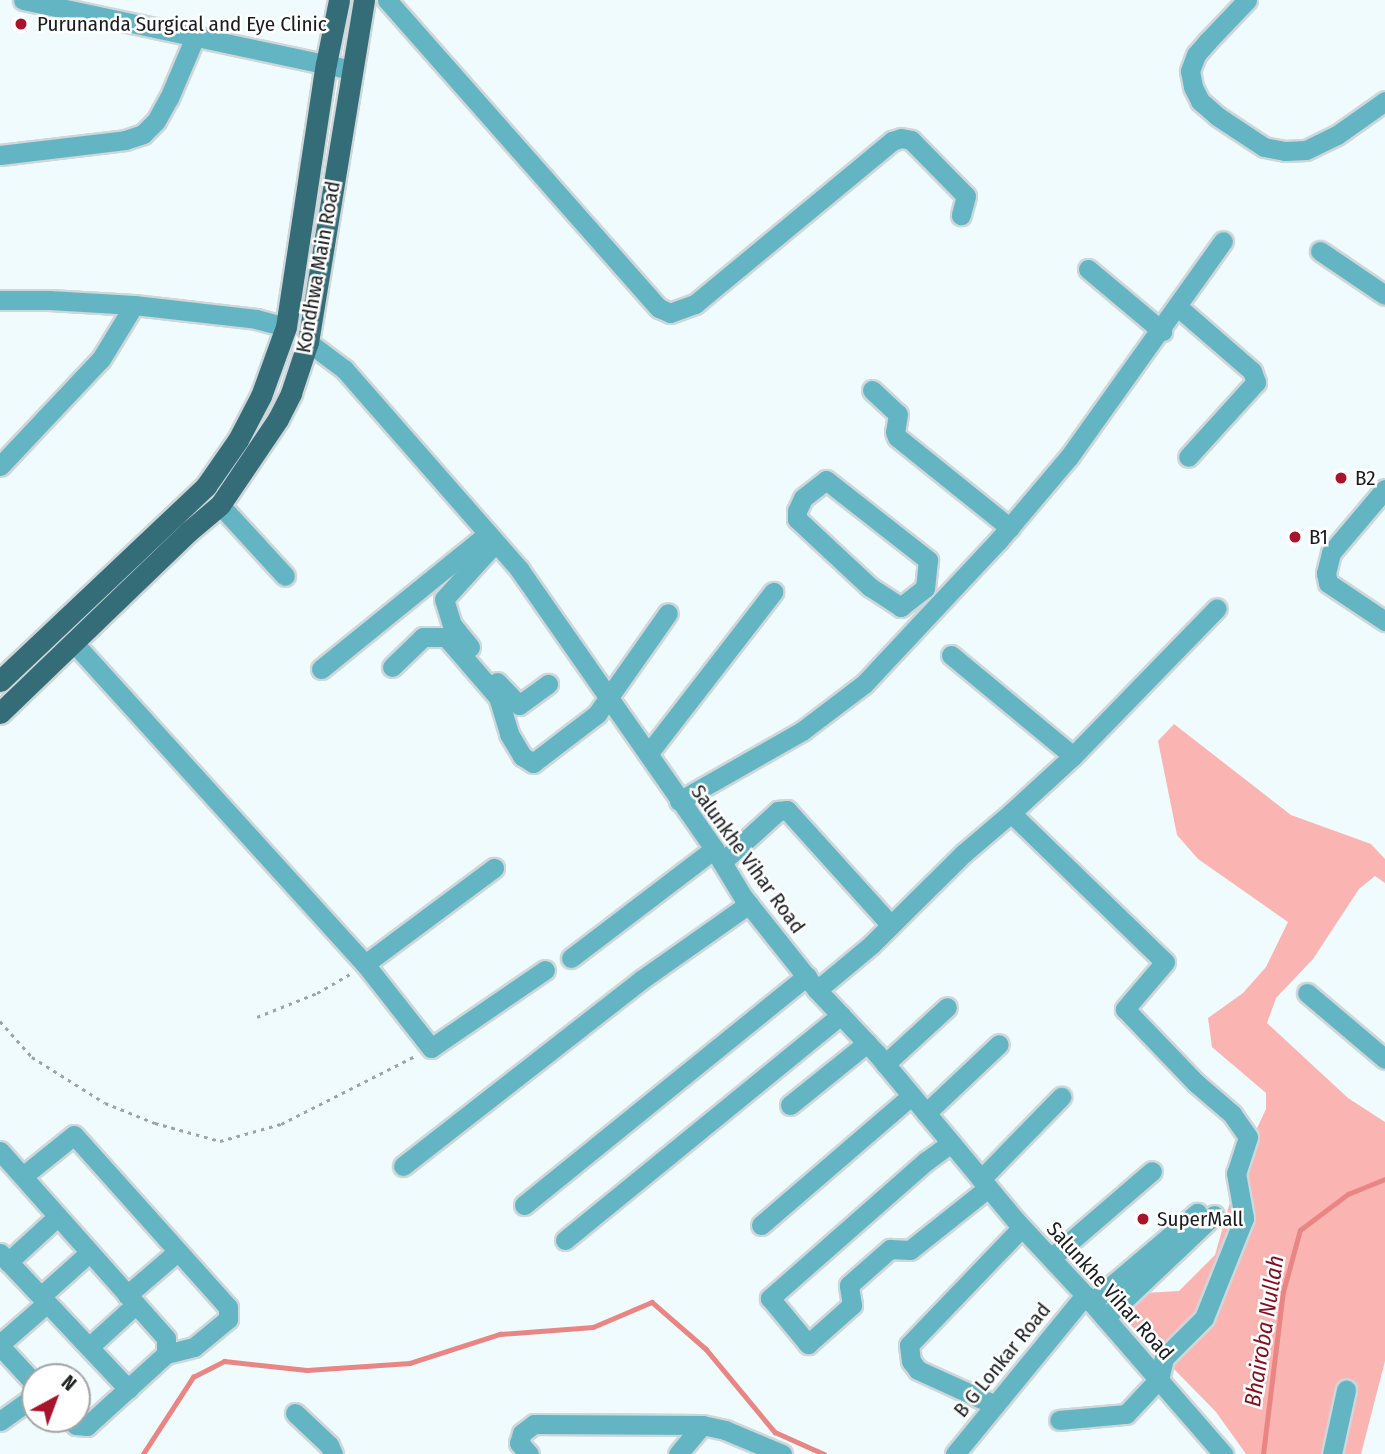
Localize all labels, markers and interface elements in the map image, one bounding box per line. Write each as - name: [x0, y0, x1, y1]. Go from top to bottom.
- place label: Purunanda Surgical and Eye Clinic: [37, 11, 327, 37]
- marker: Purunanda Surgical and Eye Clinic: [11, 14, 31, 34]
- street label: Kondhwa Main Road: [290, 179, 346, 355]
- place label: B2: [1355, 465, 1375, 491]
- marker: B2: [1333, 470, 1349, 486]
- place label: B1: [1309, 524, 1328, 550]
- marker: B1: [1287, 529, 1303, 545]
- street label: Salunkhe Vihar Road: [686, 780, 810, 938]
- place label: SuperMall: [1157, 1206, 1243, 1232]
- marker: SuperMall: [1135, 1211, 1151, 1227]
- street label: Salunkhe Vihar Road: [1041, 1217, 1179, 1365]
- water label: Bhairoba Nullah: [1238, 1253, 1290, 1409]
- street label: B G Lonkar Road: [948, 1298, 1056, 1422]
- north arrow: [21, 1363, 91, 1433]
- text: N: [57, 1371, 81, 1396]

